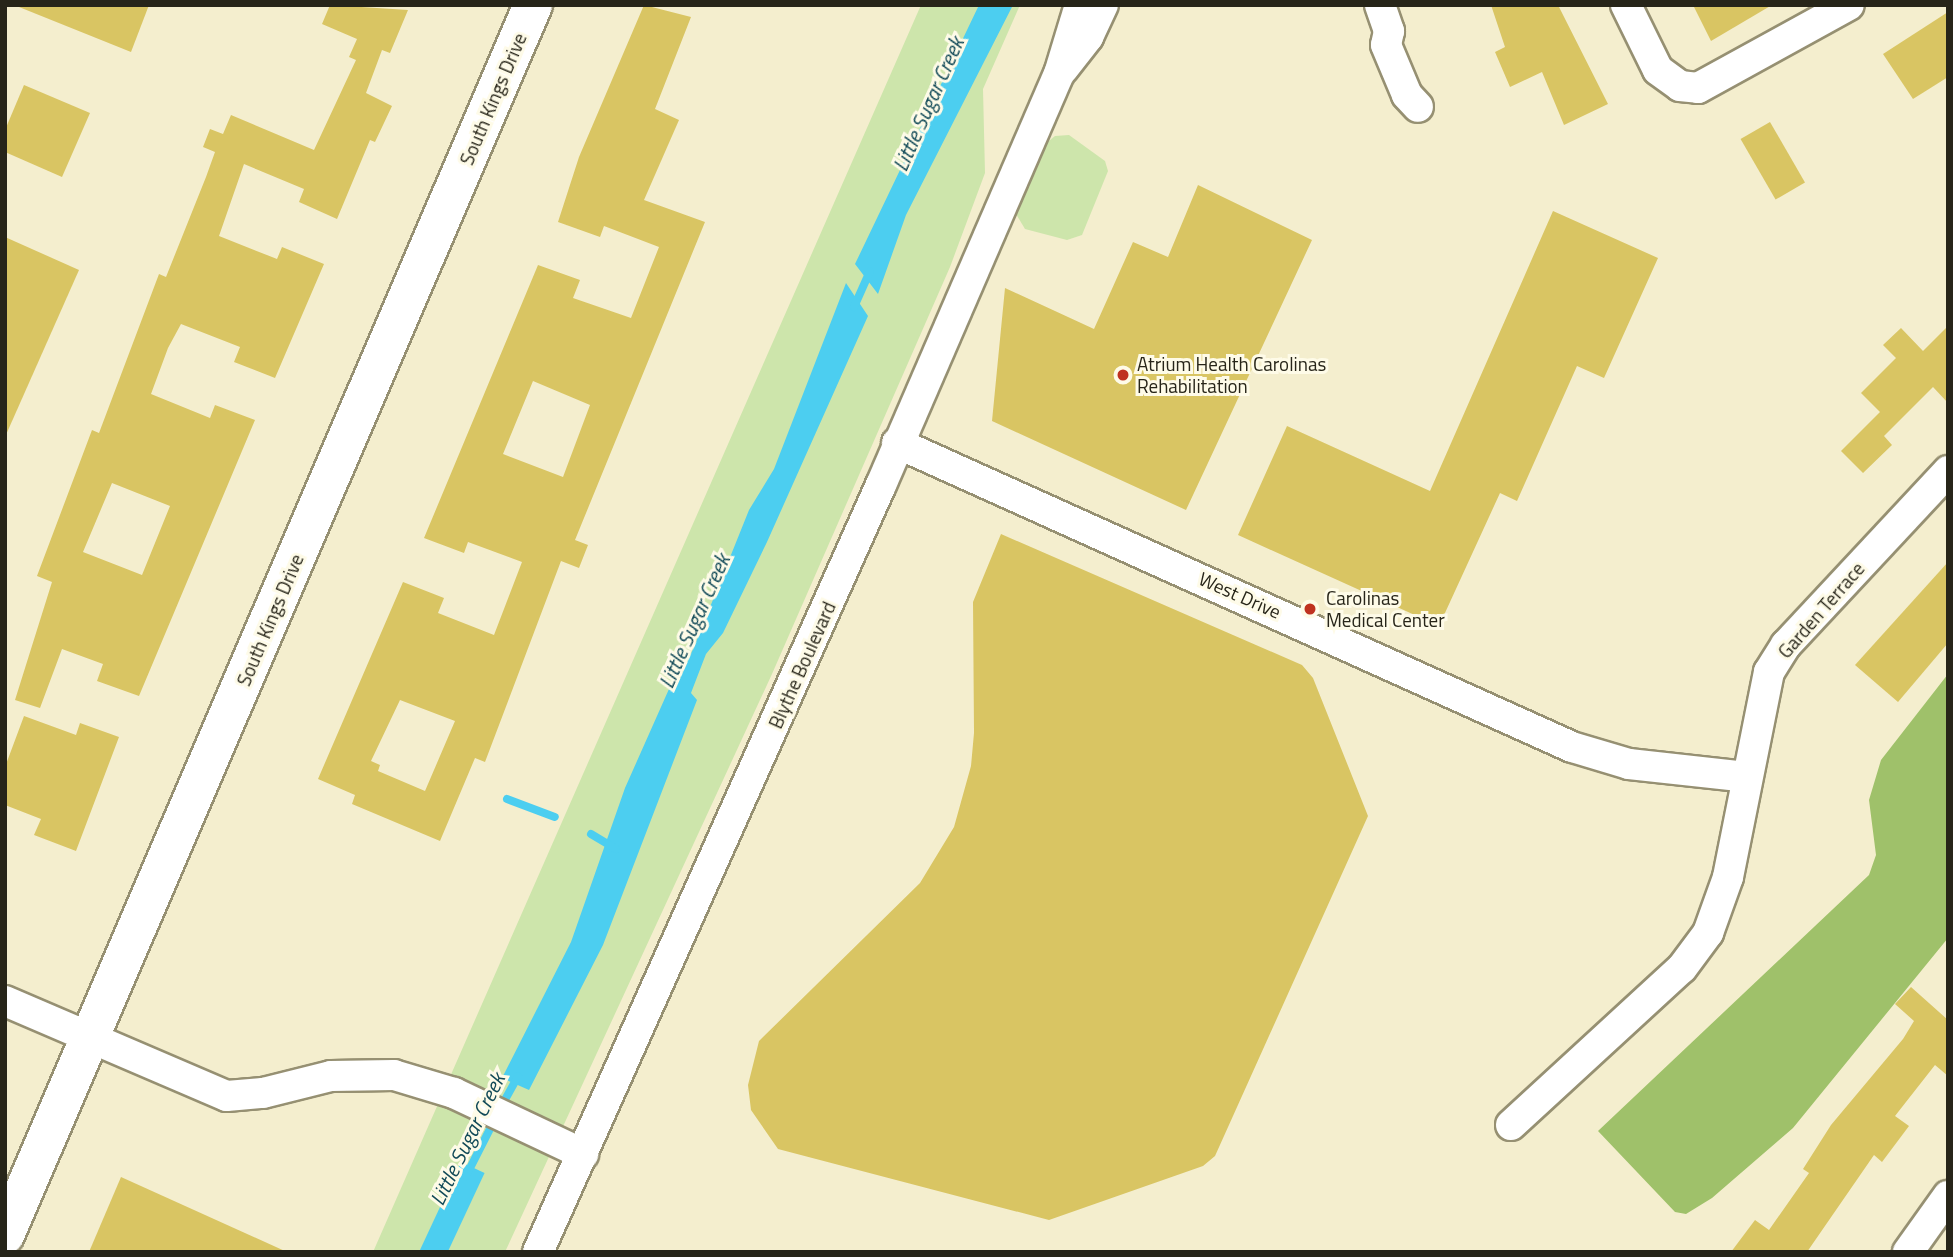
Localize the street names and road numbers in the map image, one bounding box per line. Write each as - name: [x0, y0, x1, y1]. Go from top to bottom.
- street label: South Kings Drive: [455, 30, 531, 168]
- street label: South Kings Drive: [232, 551, 308, 689]
- street label: Garden Terrace: [1773, 557, 1869, 663]
- street label: West Drive: [1195, 567, 1285, 623]
- street label: Blythe Boulevard: [764, 598, 840, 732]

